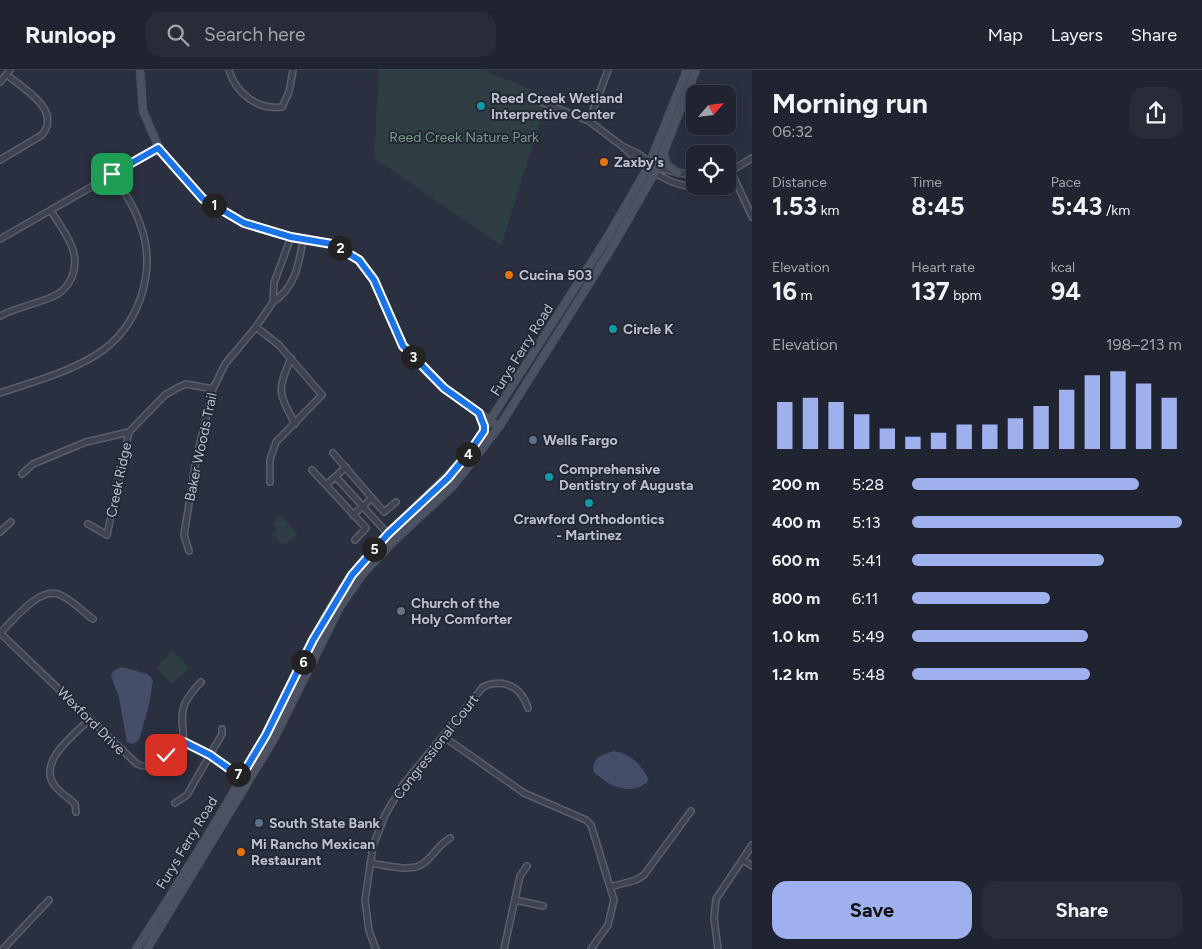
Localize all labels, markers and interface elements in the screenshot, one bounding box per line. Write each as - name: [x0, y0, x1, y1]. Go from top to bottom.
- search box: [146, 12, 496, 57]
- text: Runloop: [25, 20, 116, 49]
- icon: search: [164, 21, 192, 49]
- text: Search here: [204, 23, 305, 46]
- text: Map: [988, 24, 1023, 46]
- text: Layers: [1051, 24, 1103, 46]
- text: Share: [1131, 24, 1177, 46]
- north arrow: [686, 85, 736, 135]
- map controls: [686, 85, 736, 195]
- text: Morning run: [772, 86, 928, 120]
- button: share: [1130, 87, 1182, 139]
- place label: Reed Creek Wetland Interpretive Center: [491, 90, 623, 123]
- marker: Reed Creek Wetland Interpretive Center: [475, 100, 487, 112]
- text: 06:32: [772, 122, 813, 141]
- park label: Reed Creek Nature Park: [389, 129, 539, 146]
- button: locate: [686, 145, 736, 195]
- pin: [91, 153, 133, 195]
- place label: Zaxby's: [614, 154, 664, 171]
- marker: Zaxby's: [598, 156, 610, 168]
- icon: arrive: [98, 160, 126, 188]
- text: Distance: [772, 174, 827, 191]
- text: Time: [911, 174, 942, 191]
- text: Pace: [1051, 174, 1081, 191]
- text: 1.53: [772, 191, 817, 221]
- text: 8:45: [911, 191, 965, 221]
- text: 5:43: [1051, 191, 1102, 221]
- pin: 1: [202, 192, 226, 218]
- text: 1: [212, 197, 217, 214]
- text: km: [817, 202, 839, 219]
- text: /km: [1102, 202, 1130, 219]
- pin: 2: [328, 236, 352, 260]
- text: 2: [336, 240, 345, 257]
- text: Elevation: [772, 259, 830, 276]
- text: Heart rate: [911, 259, 975, 276]
- text: kcal: [1051, 259, 1075, 276]
- place label: Cucina 503: [519, 267, 592, 284]
- marker: Cucina 503: [503, 269, 515, 281]
- text: 16: [772, 276, 797, 306]
- text: 137: [911, 276, 950, 306]
- text: 94: [1051, 276, 1081, 306]
- text: m: [797, 287, 812, 304]
- text: bpm: [950, 287, 982, 304]
- street label: Furys Ferry Road: [487, 301, 557, 399]
- place label: Circle K: [623, 321, 674, 338]
- marker: Circle K: [607, 323, 619, 335]
- text: Elevation: [772, 335, 838, 354]
- text: 198–213 m: [1106, 335, 1182, 354]
- pin: 3: [400, 344, 426, 370]
- text: 3: [410, 349, 417, 366]
- street label: Baker Woods Trail: [181, 391, 221, 503]
- place label: Wells Fargo: [543, 432, 618, 449]
- marker: Wells Fargo: [527, 434, 539, 446]
- street label: Creek Ridge: [103, 441, 135, 519]
- pin: 4: [456, 442, 480, 466]
- text: 4: [464, 446, 473, 463]
- place label: Comprehensive Dentistry of Augusta: [559, 461, 693, 494]
- marker: Comprehensive Dentistry of Augusta: [543, 471, 555, 483]
- text: 200 m: [772, 475, 820, 494]
- text: 5:28: [852, 475, 884, 494]
- marker: Crawford Orthodontics - Martinez: [583, 497, 595, 509]
- place label: Crawford Orthodontics - Martinez: [514, 511, 665, 544]
- text: 400 m: [772, 513, 821, 532]
- text: 5:13: [852, 513, 881, 532]
- pin: 5: [362, 536, 386, 562]
- text: 5: [370, 541, 379, 558]
- text: 600 m: [772, 551, 820, 570]
- text: 5:41: [852, 551, 882, 570]
- text: 800 m: [772, 589, 820, 608]
- text: 6:11: [852, 589, 878, 608]
- place label: Church of the Holy Comforter: [411, 595, 513, 628]
- marker: Church of the Holy Comforter: [395, 605, 407, 617]
- text: 1.0 km: [772, 627, 819, 646]
- text: 5:49: [852, 627, 884, 646]
- pin: 6: [290, 650, 316, 674]
- text: 6: [299, 654, 308, 671]
- text: 1.2 km: [772, 665, 818, 684]
- text: 5:48: [852, 665, 885, 684]
- street label: Wexford Drive: [53, 683, 129, 759]
- street label: Congressional Court: [390, 691, 482, 803]
- pin: [145, 734, 187, 776]
- icon: check: [152, 741, 180, 769]
- pin: 7: [226, 762, 250, 786]
- text: 7: [235, 766, 242, 783]
- street label: Furys Ferry Road: [153, 794, 221, 892]
- place label: South State Bank: [269, 815, 381, 832]
- marker: South State Bank: [253, 817, 265, 829]
- place label: Mi Rancho Mexican Restaurant: [251, 836, 375, 869]
- marker: Mi Rancho Mexican Restaurant: [235, 846, 247, 858]
- button: Save: [772, 881, 972, 939]
- button: Share: [982, 881, 1182, 939]

